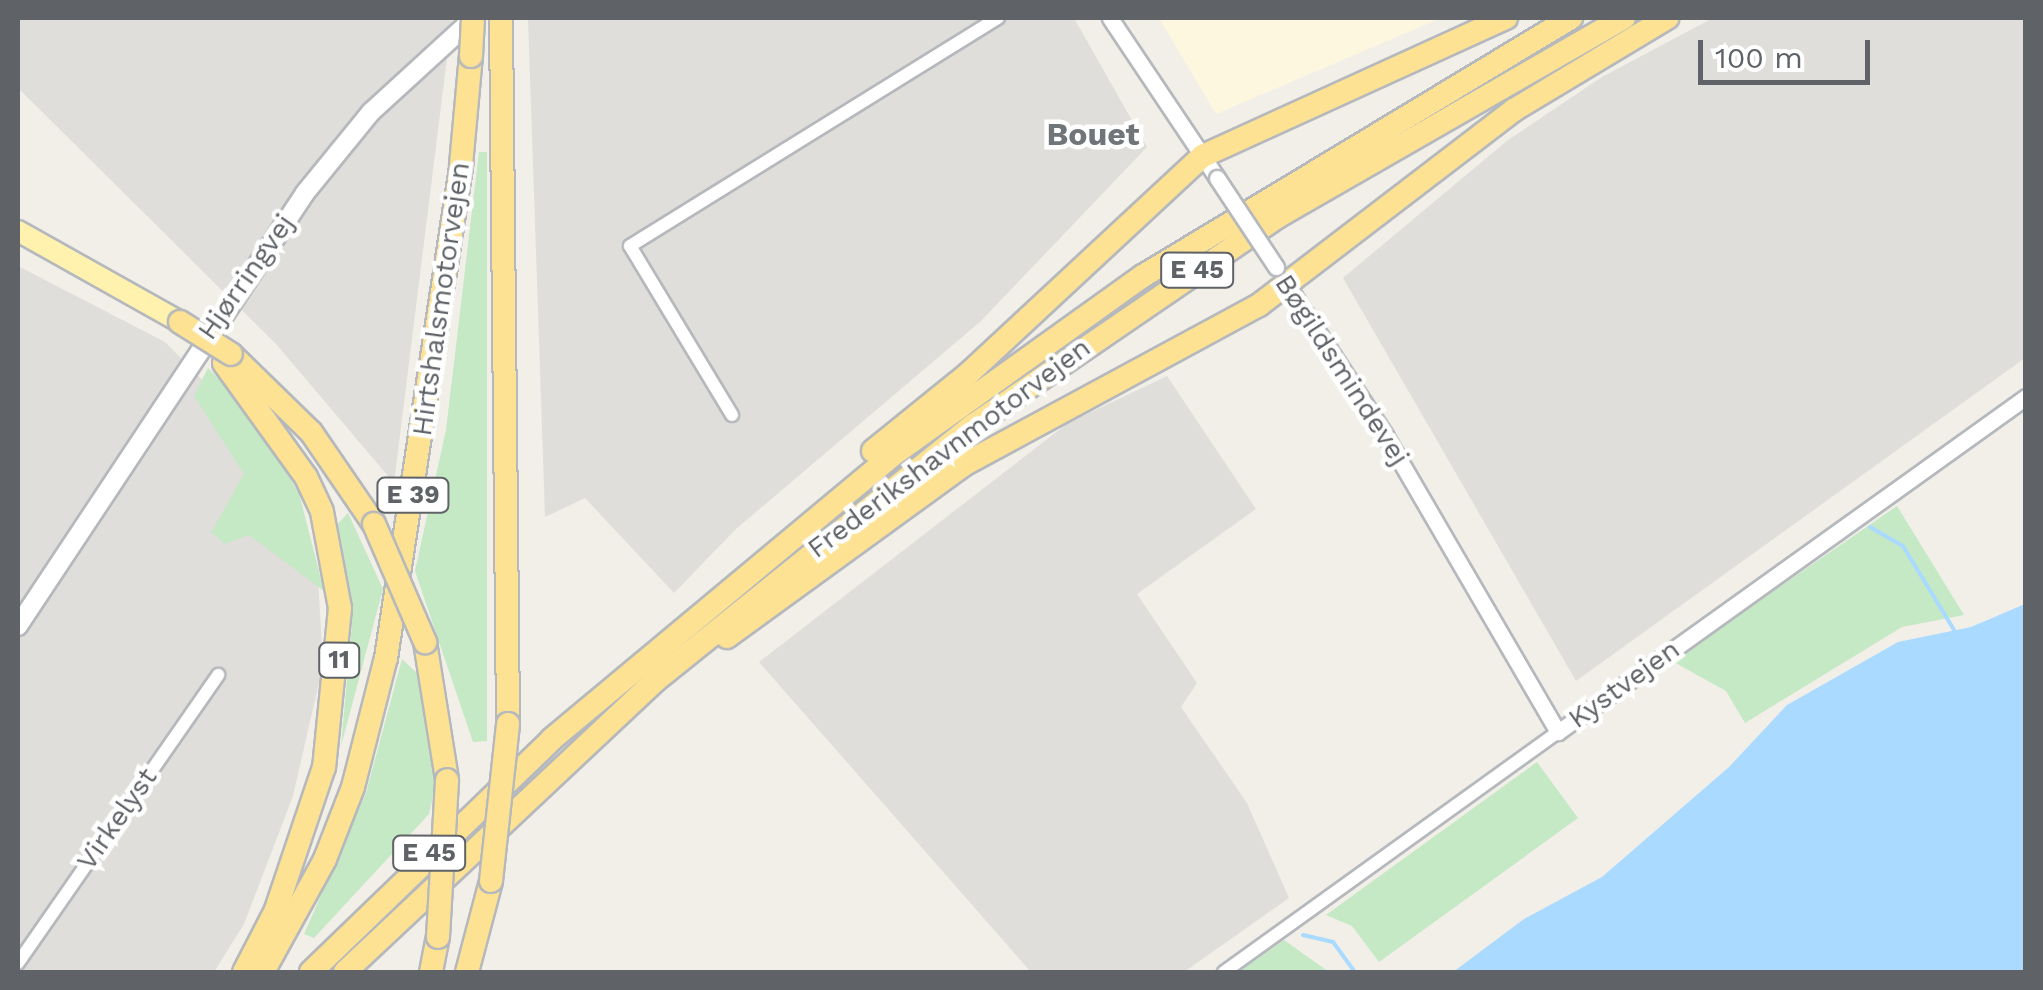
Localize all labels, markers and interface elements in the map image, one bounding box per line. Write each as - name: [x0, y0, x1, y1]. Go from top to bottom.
- scale bar: [1703, 20, 1876, 82]
- text: 100 m: [1715, 40, 1803, 75]
- district label: Bouet: [1046, 115, 1140, 153]
- street label: Hirtshalsmotorvejen: [405, 160, 477, 438]
- street label: Hjørringvej: [191, 208, 301, 346]
- road number: E 45: [1160, 250, 1234, 290]
- street label: Bøgildsmindevej: [1268, 268, 1416, 472]
- street label: Frederikshavnmotorvejen: [801, 331, 1097, 565]
- road number: E 39: [376, 475, 450, 515]
- street label: Kystvejen: [1562, 632, 1686, 736]
- road number: 11: [316, 640, 362, 680]
- street label: Virkelyst: [70, 761, 164, 877]
- road number: E 45: [392, 833, 466, 873]

